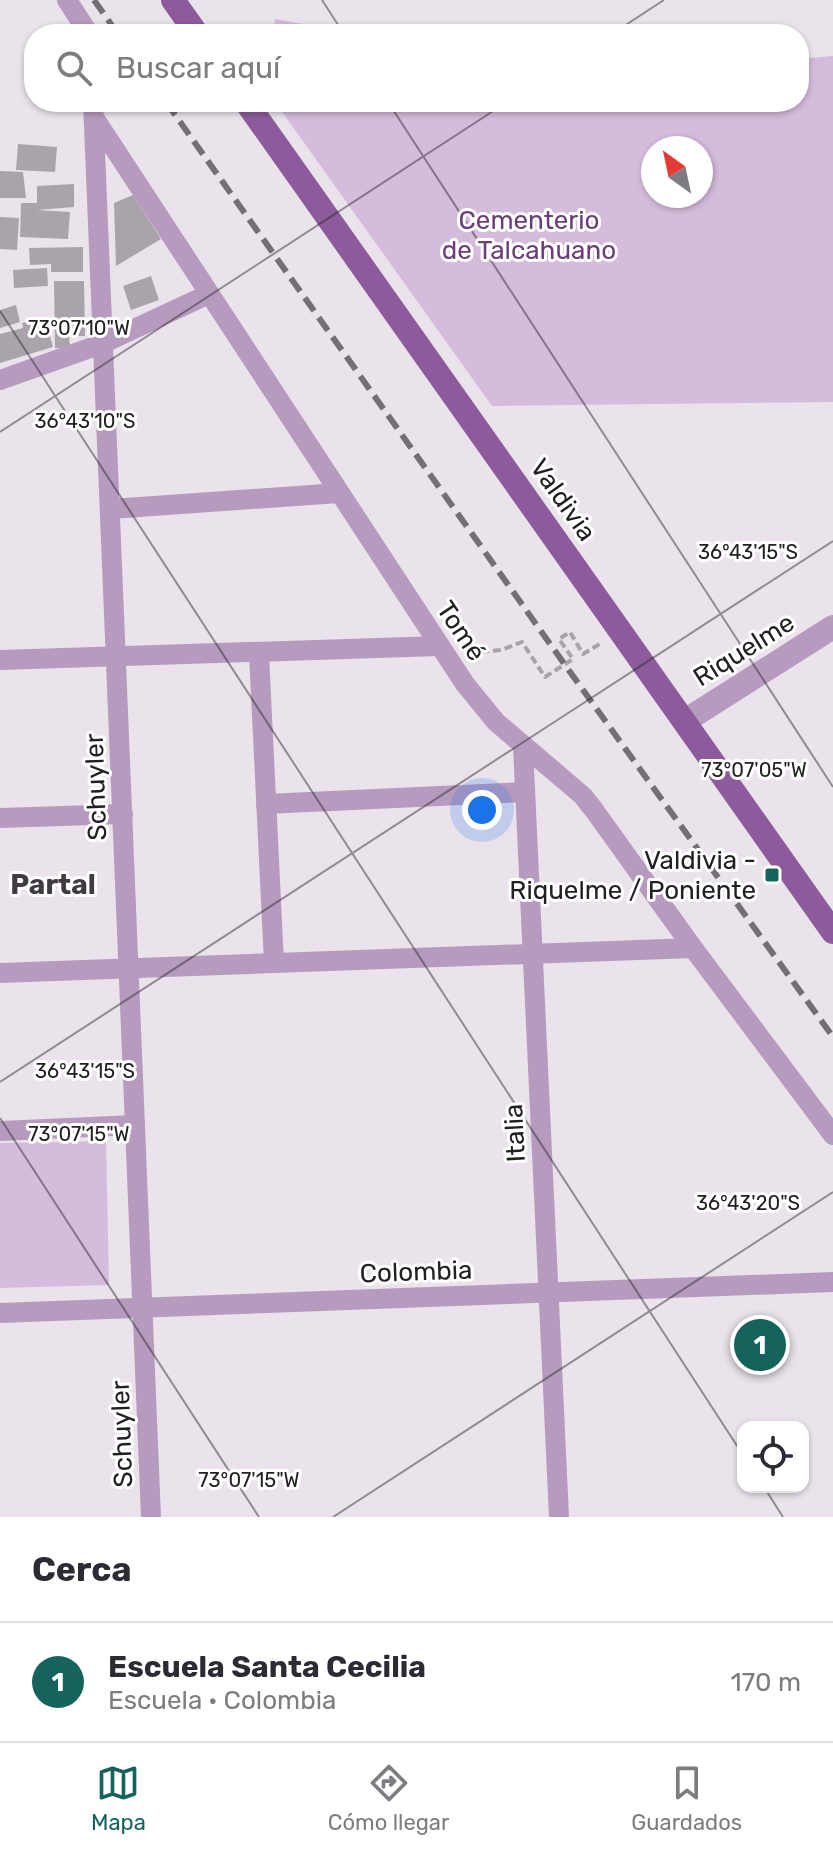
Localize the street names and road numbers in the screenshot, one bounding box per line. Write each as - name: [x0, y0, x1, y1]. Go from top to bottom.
- street label: Valdivia: [524, 453, 602, 547]
- street label: Tomé: [430, 595, 492, 667]
- street label: Riquelme: [688, 607, 800, 693]
- street label: Schuyler: [79, 733, 113, 841]
- street label: Italia: [498, 1103, 532, 1163]
- street label: Colombia: [359, 1255, 473, 1289]
- street label: Schuyler: [105, 1380, 139, 1488]

